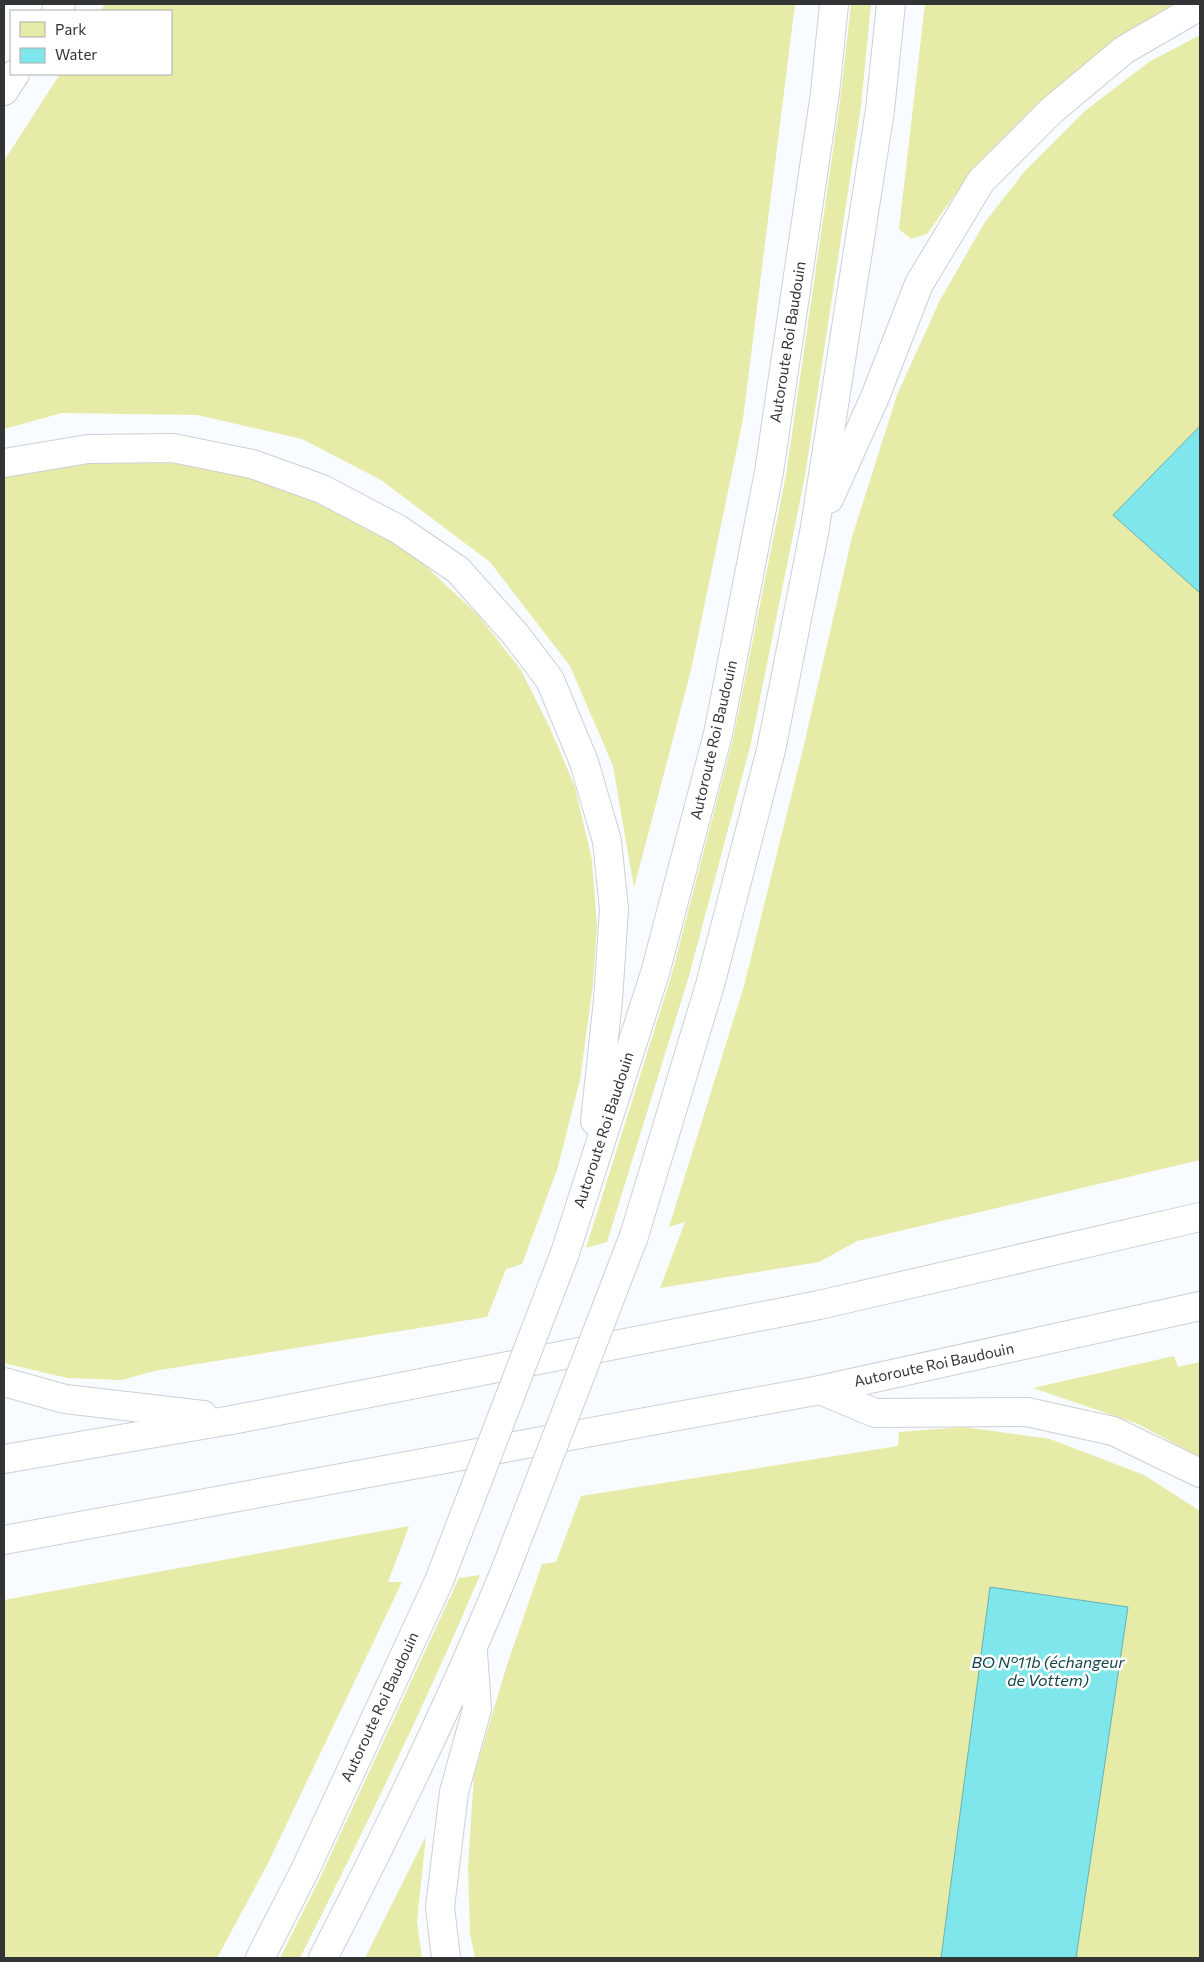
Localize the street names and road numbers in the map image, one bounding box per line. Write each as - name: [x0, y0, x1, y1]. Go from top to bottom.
- street label: Autoroute Roi Baudouin: [765, 260, 809, 424]
- street label: Autoroute Roi Baudouin: [686, 658, 740, 821]
- street label: Autoroute Roi Baudouin: [569, 1049, 637, 1210]
- street label: Autoroute Roi Baudouin: [852, 1338, 1015, 1390]
- street label: Autoroute Roi Baudouin: [336, 1629, 422, 1784]

